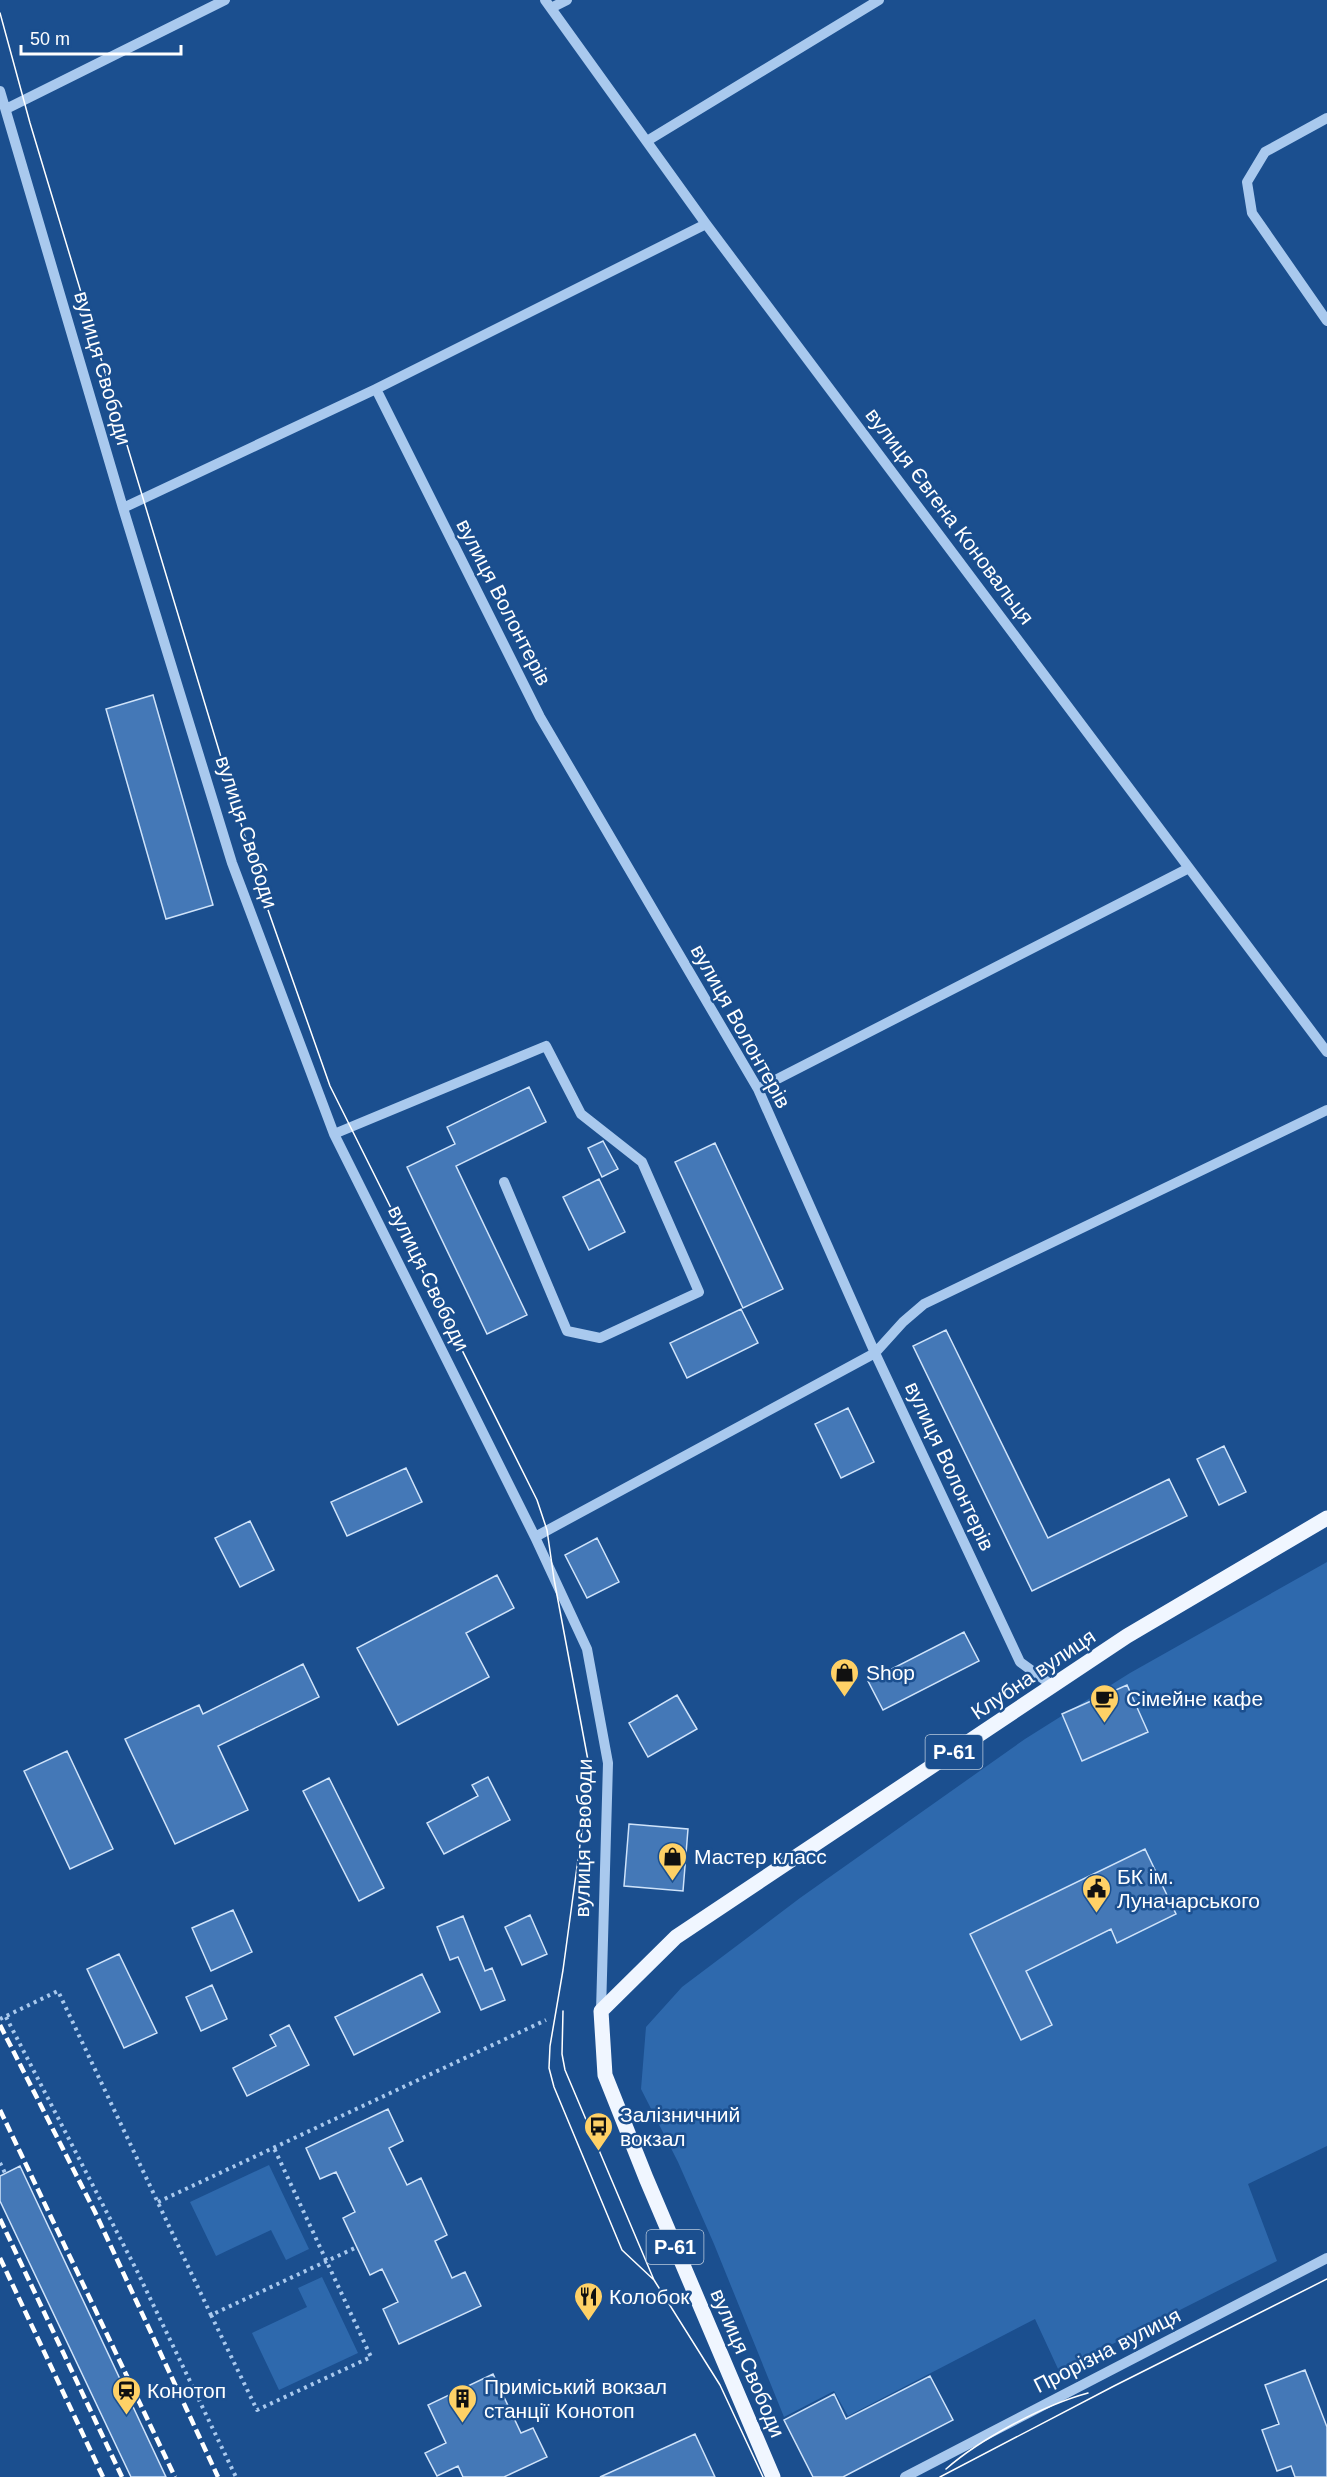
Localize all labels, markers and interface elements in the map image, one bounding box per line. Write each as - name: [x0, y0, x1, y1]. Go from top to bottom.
- scale bar: [21, 18, 182, 56]
- text: 50 m: [30, 29, 70, 49]
- street label: вулиця Свободи: [70, 288, 136, 448]
- street label: вулиця Євгена Коновальця: [861, 403, 1039, 629]
- street label: вулиця Волонтерів: [452, 515, 556, 689]
- street label: вулиця Свободи: [212, 753, 282, 911]
- street label: вулиця Волонтерів: [686, 940, 796, 1112]
- street label: вулиця Свободи: [384, 1202, 474, 1354]
- street label: вулиця Волонтерів: [901, 1378, 999, 1554]
- street label: Клубна вулиця: [967, 1624, 1099, 1724]
- shop icon: Shop: [829, 1656, 861, 1698]
- place label: Shop: [866, 1661, 915, 1684]
- cafe icon: Сімейне кафе: [1089, 1682, 1121, 1724]
- place label: Сімейне кафе: [1126, 1687, 1263, 1710]
- road number: Р-61: [926, 1735, 982, 1769]
- street label: вулиця Свободи: [570, 1758, 596, 1918]
- shop icon: Мастер класс: [657, 1840, 689, 1882]
- place label: Мастер класс: [694, 1845, 827, 1868]
- place label: БК ім. Луначарського: [1117, 1865, 1260, 1912]
- public building icon: БК ім. Луначарського: [1080, 1872, 1112, 1914]
- place label: Залізничний вокзал: [620, 2103, 740, 2150]
- bus stop icon: Залізничний вокзал: [583, 2110, 615, 2152]
- road number: Р-61: [646, 2230, 704, 2264]
- restaurant icon: Колобок: [572, 2280, 604, 2322]
- place label: Колобок: [609, 2285, 690, 2308]
- street label: вулиця Свободи: [706, 2285, 790, 2441]
- street label: Прорізна вулиця: [1030, 2303, 1184, 2397]
- station icon: Конотоп: [110, 2374, 142, 2416]
- place label: Приміський вокзал станції Конотоп: [484, 2375, 667, 2422]
- place label: Конотоп: [147, 2379, 226, 2402]
- building icon: Приміський вокзал станції Конотоп: [447, 2382, 479, 2424]

